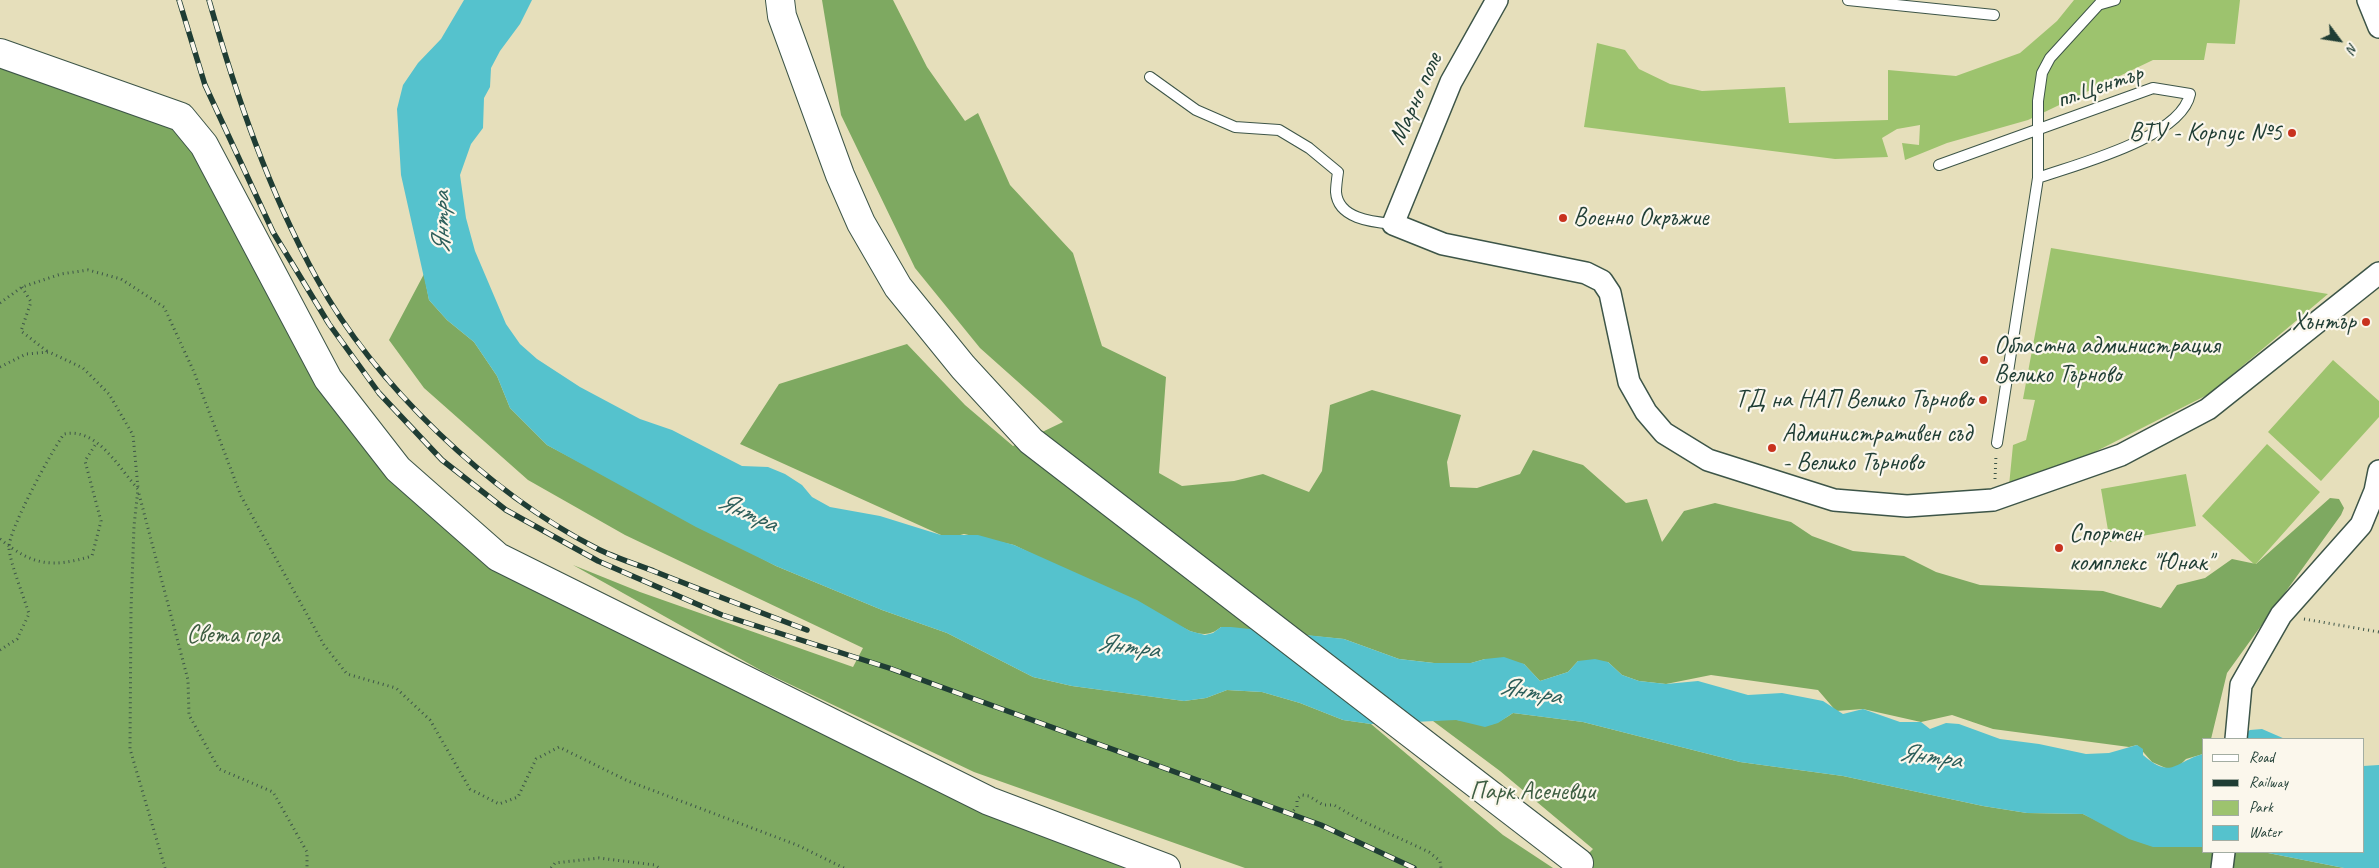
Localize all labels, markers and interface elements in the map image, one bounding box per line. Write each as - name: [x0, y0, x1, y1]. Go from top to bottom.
- north arrow: [2314, 15, 2364, 65]
- text: N: [2343, 40, 2362, 56]
- street label: Марно поле: [1383, 49, 1449, 149]
- street label: пл.Център: [2053, 58, 2147, 116]
- place label: ВТУ - Корпус №5: [2129, 118, 2282, 148]
- marker: ВТУ - Корпус №5: [2286, 127, 2298, 139]
- water label: Янтра: [426, 192, 458, 254]
- place label: Военно Окръжие: [1573, 203, 1708, 233]
- marker: Военно Окръжие: [1557, 212, 1569, 224]
- place label: Хънтър: [2292, 307, 2356, 337]
- marker: Хънтър: [2360, 316, 2372, 328]
- place label: Областна администрация Велико Търново: [1994, 331, 2220, 390]
- marker: Областна администрация Велико Търново: [1978, 354, 1990, 366]
- place label: ТД на НАП Велико Търново: [1735, 385, 1973, 415]
- marker: ТД на НАП Велико Търново: [1977, 394, 1989, 406]
- place label: Административен съд - Велико Търново: [1782, 419, 1972, 478]
- marker: Административен съд - Велико Търново: [1766, 442, 1778, 454]
- water label: Янтра: [712, 486, 782, 540]
- place label: Спортен комплекс "Юнак": [2069, 519, 2213, 578]
- marker: Спортен комплекс "Юнак": [2053, 542, 2065, 554]
- park label: Света гора: [186, 620, 280, 650]
- water label: Янтра: [1095, 628, 1161, 666]
- water label: Янтра: [1497, 671, 1563, 713]
- water label: Янтра: [1897, 738, 1963, 776]
- legend: [2202, 738, 2364, 853]
- text: Road: [2249, 748, 2274, 767]
- text: Railway: [2249, 773, 2288, 792]
- park label: Парк Асеневци: [1469, 777, 1595, 807]
- text: Park: [2249, 798, 2273, 817]
- text: Water: [2249, 823, 2282, 842]

